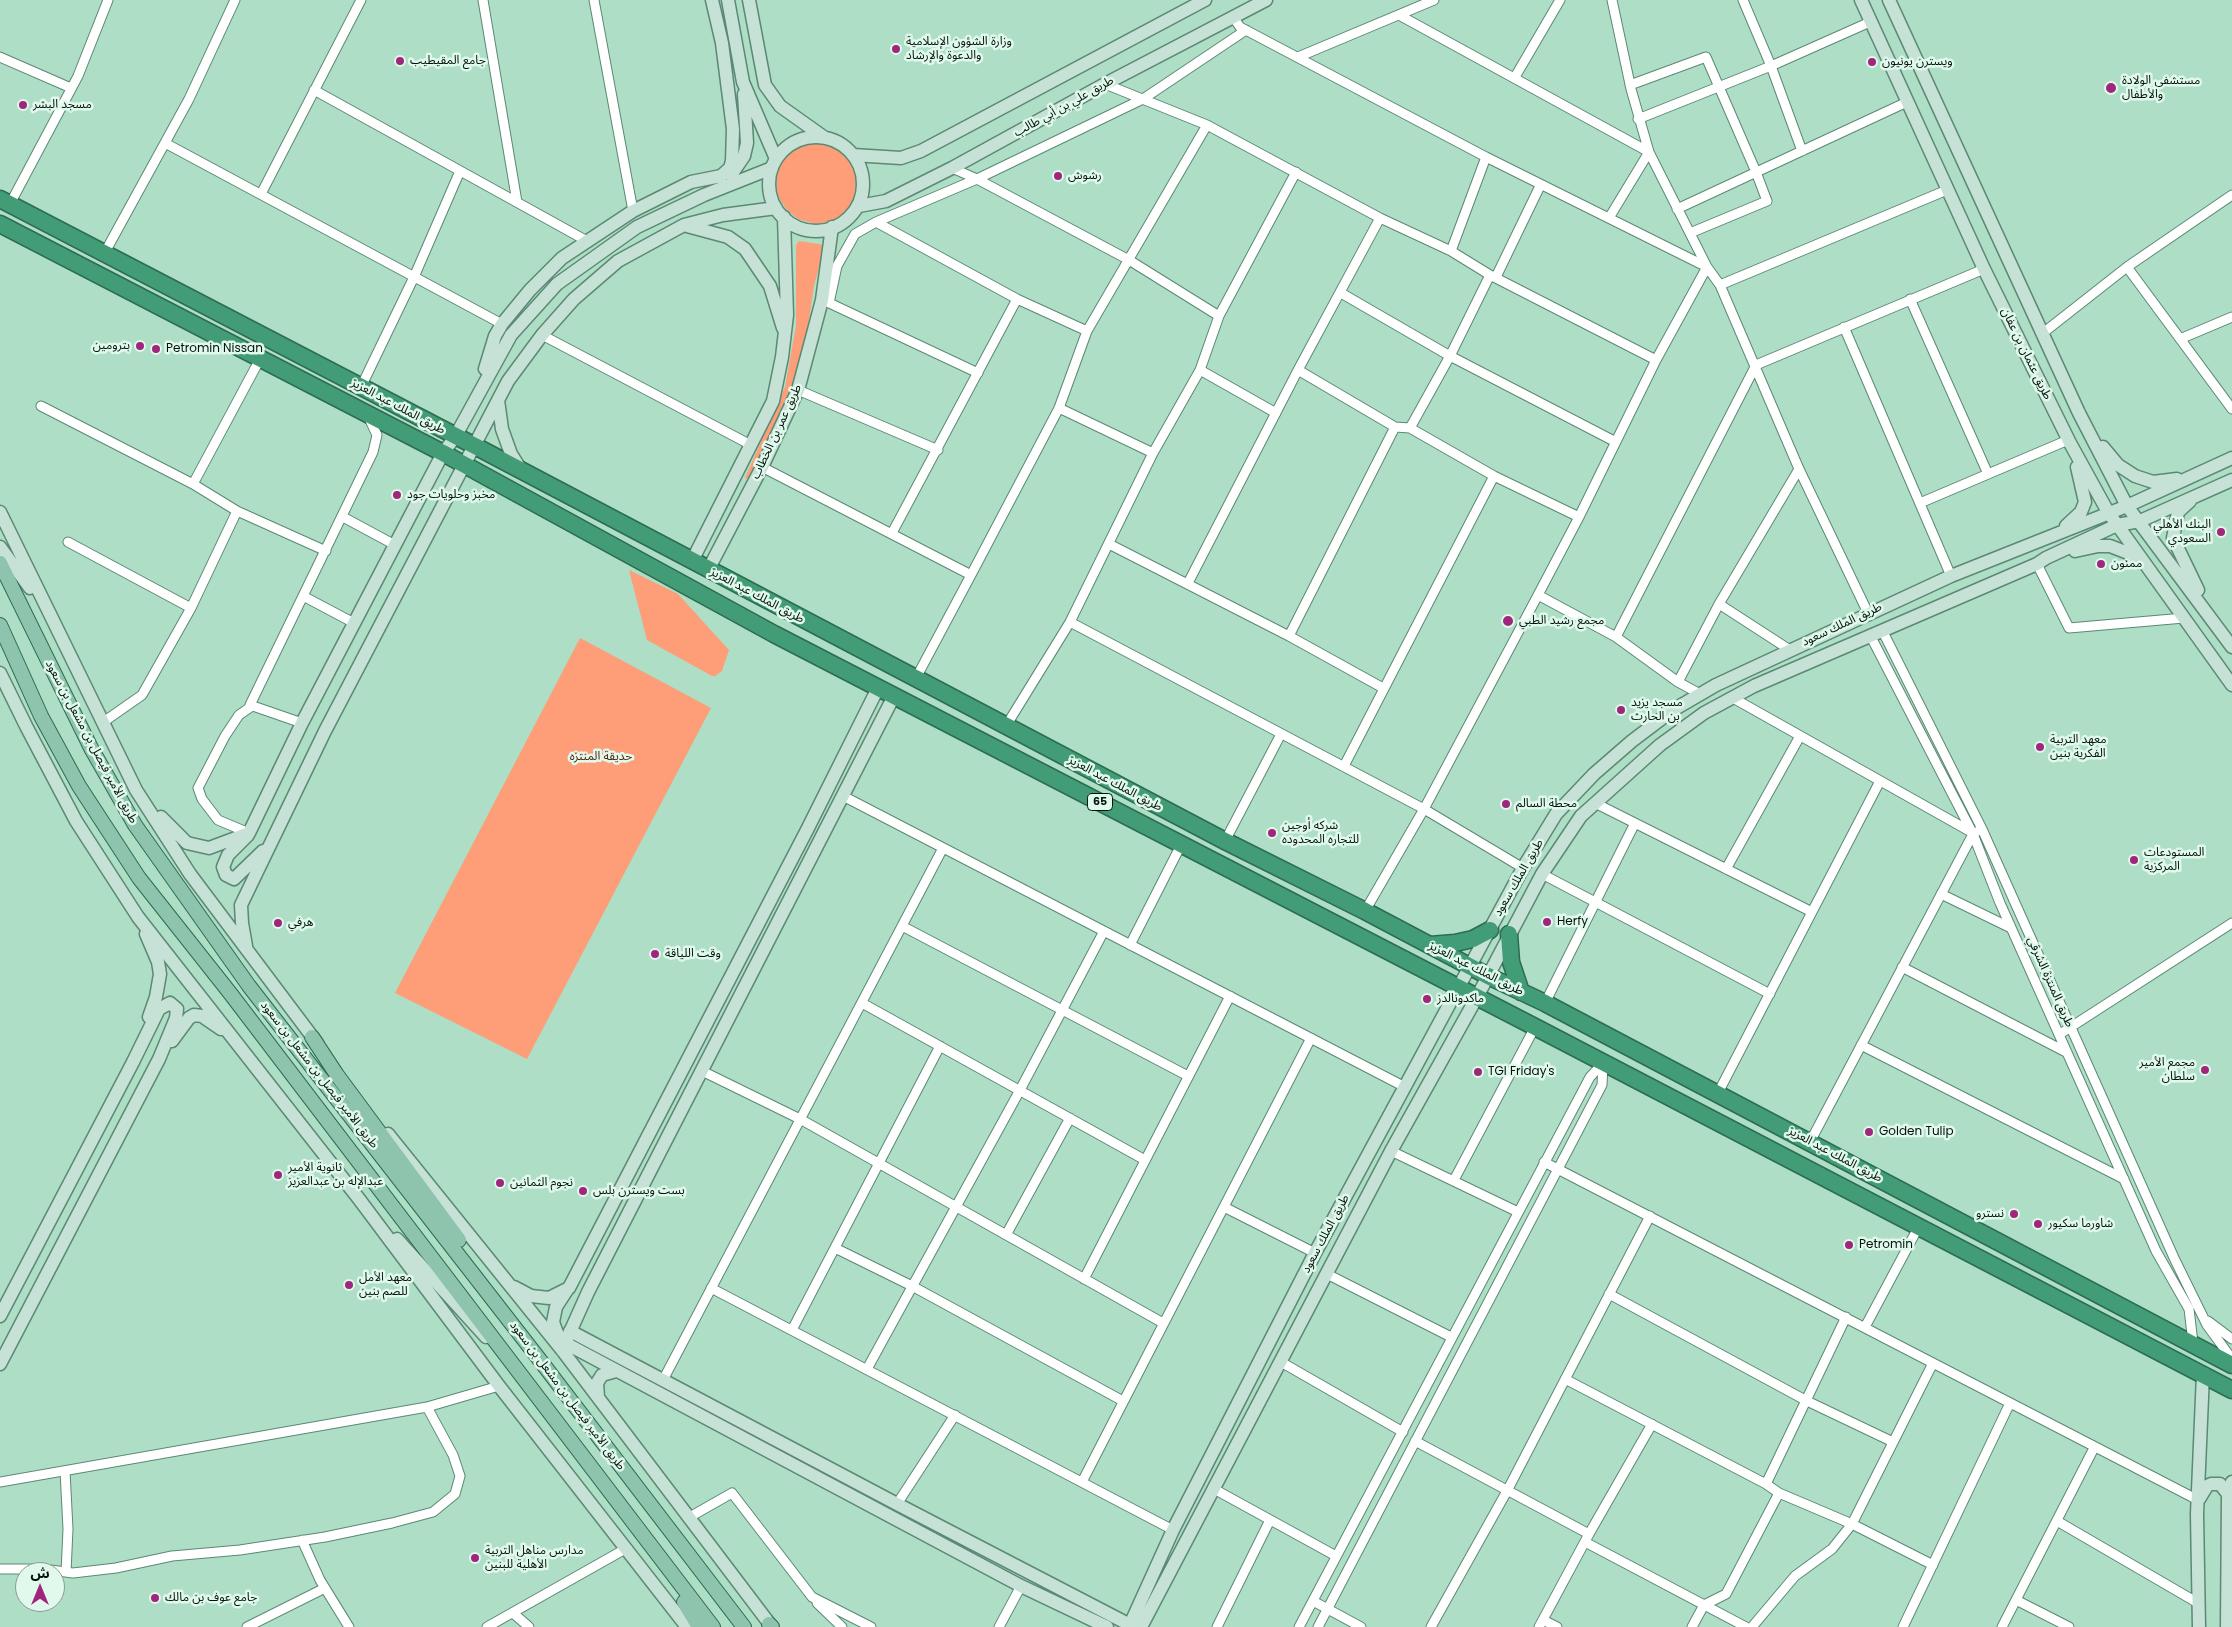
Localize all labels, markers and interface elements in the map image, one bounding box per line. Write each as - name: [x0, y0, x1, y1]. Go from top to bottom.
- place label: وزارة الشؤون الإسلامية والدعوة والإرشاد: [906, 35, 1012, 63]
- marker: وزارة الشؤون الإسلامية والدعوة والإرشاد: [890, 43, 902, 55]
- place label: جامع المقيطيب: [410, 54, 486, 68]
- marker: جامع المقيطيب: [394, 55, 406, 67]
- place label: ويسترن يونيون: [1882, 55, 1953, 69]
- marker: ويسترن يونيون: [1866, 56, 1878, 68]
- street label: طريق علي بن أبي طالب: [1012, 74, 1116, 140]
- place label: مستشفى الولادة والأطفال: [2122, 74, 2200, 102]
- marker: مستشفى الولادة والأطفال: [2104, 81, 2118, 95]
- place label: مسجد البشر: [33, 98, 92, 112]
- marker: مسجد البشر: [17, 99, 29, 111]
- place label: رشوش: [1068, 169, 1102, 183]
- marker: رشوش: [1052, 170, 1064, 182]
- street label: طريق عثمان بن عفان: [1998, 306, 2054, 402]
- place label: بترومين: [93, 339, 130, 353]
- marker: بترومين: [134, 340, 146, 352]
- place label: Petromin Nissan: [166, 342, 263, 356]
- marker: Petromin Nissan: [150, 343, 162, 355]
- street label: طريق الملك عبد العزيز: [348, 376, 448, 438]
- street label: طريق عمر بن الخطاب: [749, 382, 805, 482]
- place label: مخبز وحلويات جود: [407, 488, 495, 502]
- marker: مخبز وحلويات جود: [391, 489, 403, 501]
- place label: البنك الأهلي السعودي: [2153, 518, 2211, 546]
- marker: البنك الأهلي السعودي: [2215, 526, 2227, 538]
- place label: ممنون: [2111, 557, 2142, 571]
- marker: ممنون: [2095, 558, 2107, 570]
- street label: طريق الملك عبد العزيز: [707, 565, 807, 627]
- street label: طريق الملك سعود: [1800, 600, 1884, 650]
- marker: مجمع رشيد الطبي: [1501, 614, 1515, 628]
- place label: مجمع رشيد الطبي: [1519, 614, 1604, 628]
- street label: طريق الأمير فيصل بن مشعل بن سعود: [42, 658, 140, 826]
- place label: مسجد يزيد بن الحارث: [1631, 696, 1683, 724]
- marker: مسجد يزيد بن الحارث: [1615, 704, 1627, 716]
- place label: معهد التربية الفكرية بنين: [2050, 733, 2107, 761]
- marker: معهد التربية الفكرية بنين: [2034, 741, 2046, 753]
- park label: حديقة المنتزه: [570, 750, 632, 764]
- street label: طريق الملك عبد العزيز: [1065, 753, 1165, 815]
- road number: 65: [1088, 794, 1112, 810]
- place label: محطة السالم: [1516, 797, 1577, 811]
- marker: محطة السالم: [1500, 798, 1512, 810]
- place label: شركه أوجين للتجاره المحدوده: [1282, 819, 1359, 847]
- marker: شركه أوجين للتجاره المحدوده: [1266, 827, 1278, 839]
- street label: طريق الملك سعود: [1491, 837, 1547, 919]
- place label: المستودعات المركزية: [2144, 846, 2204, 874]
- marker: المستودعات المركزية: [2128, 854, 2140, 866]
- place label: Herfy: [1557, 915, 1588, 929]
- place label: هرفي: [288, 916, 313, 930]
- marker: Herfy: [1541, 916, 1553, 928]
- marker: هرفي: [272, 917, 284, 929]
- street label: طريق المنتزة الشرقي: [2024, 934, 2076, 1030]
- street label: طريق الملك عبد العزيز: [1426, 939, 1526, 999]
- place label: وقت اللياقة: [665, 947, 721, 961]
- marker: وقت اللياقة: [649, 948, 661, 960]
- place label: ماكدونالدز: [1437, 992, 1484, 1006]
- marker: ماكدونالدز: [1421, 993, 1433, 1005]
- street label: طريق الأمير فيصل بن مشعل بن سعود: [257, 998, 381, 1152]
- place label: مجمع الأمير سلطان: [2139, 1056, 2195, 1084]
- marker: مجمع الأمير سلطان: [2199, 1064, 2211, 1076]
- place label: TGI Friday's: [1488, 1065, 1555, 1079]
- marker: TGI Friday's: [1472, 1066, 1484, 1078]
- street label: طريق الملك عبد العزيز: [1785, 1124, 1885, 1186]
- place label: Golden Tulip: [1879, 1125, 1954, 1139]
- marker: Golden Tulip: [1863, 1126, 1875, 1138]
- place label: ثانوية الأمير عبدالإله بن عبدالعزيز: [288, 1161, 383, 1189]
- marker: ثانوية الأمير عبدالإله بن عبدالعزيز: [272, 1169, 284, 1181]
- place label: نجوم الثمانين: [510, 1176, 573, 1190]
- marker: نجوم الثمانين: [494, 1177, 506, 1189]
- place label: بست ويسترن بلس: [593, 1184, 685, 1198]
- marker: بست ويسترن بلس: [577, 1185, 589, 1197]
- street label: طريق الملك سعود: [1299, 1192, 1353, 1276]
- place label: نسترو: [1976, 1207, 2004, 1221]
- marker: نسترو: [2008, 1208, 2020, 1220]
- place label: شاورما سكيور: [2048, 1217, 2113, 1231]
- marker: شاورما سكيور: [2032, 1218, 2044, 1230]
- place label: Petromin: [1859, 1238, 1913, 1252]
- marker: Petromin: [1843, 1239, 1855, 1251]
- place label: معهد الأمل للصم بنين: [359, 1271, 412, 1299]
- marker: معهد الأمل للصم بنين: [343, 1279, 355, 1291]
- street label: طريق الأمير فيصل بن مشعل بن سعود: [506, 1319, 628, 1473]
- place label: مدارس مناهل التربية الأهلية للبنين: [485, 1544, 583, 1572]
- marker: مدارس مناهل التربية الأهلية للبنين: [469, 1552, 481, 1564]
- north arrow: [15, 1562, 65, 1612]
- text: ش: [30, 1563, 50, 1583]
- place label: جامع عوف بن مالك: [165, 1591, 257, 1605]
- marker: جامع عوف بن مالك: [149, 1592, 161, 1604]

